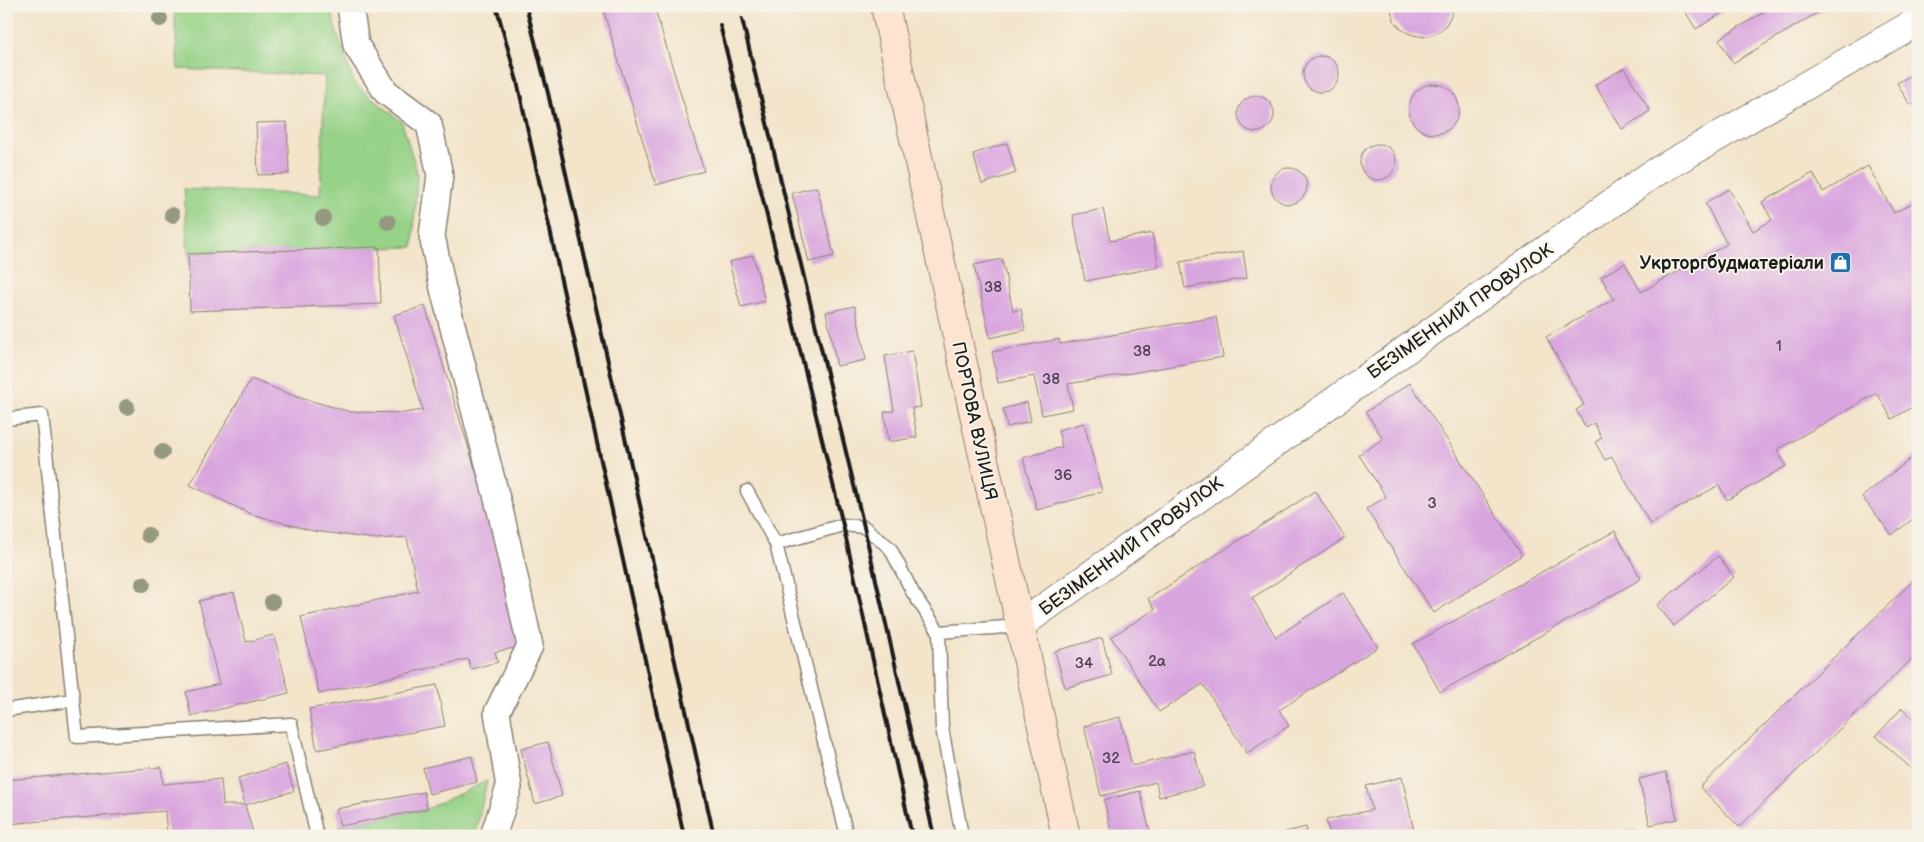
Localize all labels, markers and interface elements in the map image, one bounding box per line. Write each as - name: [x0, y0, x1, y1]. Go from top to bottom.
- street label: БЕЗІМЕННИЙ ПРОВУЛОК: [1363, 239, 1557, 384]
- shop icon: Укрторгбудматеріали: [1828, 251, 1852, 275]
- place label: Укрторгбудматеріали: [1640, 253, 1824, 274]
- house number: 38: [984, 278, 1002, 297]
- house number: 1: [1776, 337, 1782, 356]
- street label: ПОРТОВА ВУЛИЦЯ: [947, 340, 1002, 502]
- house number: 38: [1133, 342, 1151, 361]
- house number: 38: [1042, 370, 1060, 389]
- house number: 36: [1054, 466, 1072, 485]
- street label: БЕЗІМЕННИЙ ПРОВУЛОК: [1035, 473, 1227, 620]
- house number: 3: [1427, 494, 1437, 513]
- house number: 2а: [1148, 652, 1166, 671]
- house number: 34: [1075, 654, 1093, 673]
- house number: 32: [1102, 749, 1120, 768]

